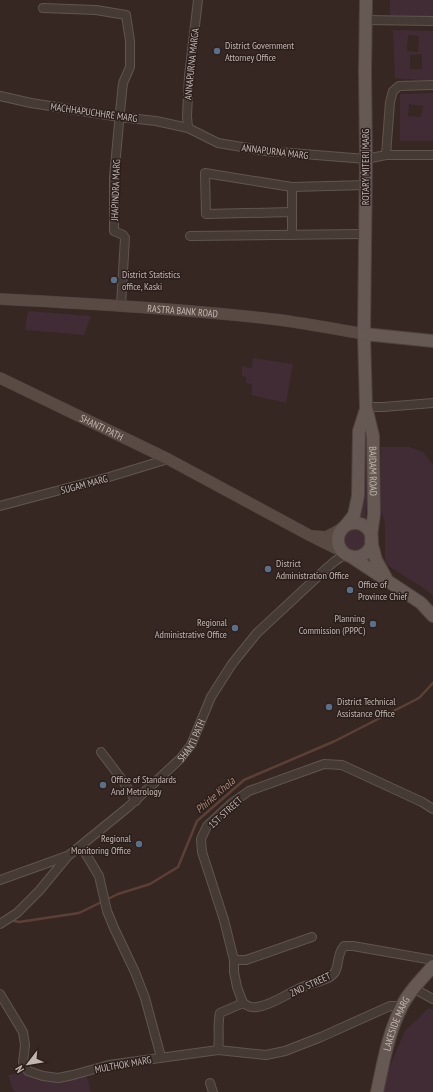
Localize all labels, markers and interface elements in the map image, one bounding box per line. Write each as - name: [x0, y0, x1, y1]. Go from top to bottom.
- street label: ANNAPURNA MARGA: [181, 27, 202, 100]
- place label: District Government Attorney Office: [225, 39, 294, 64]
- marker: District Government Attorney Office: [212, 46, 222, 56]
- street label: MACHHAPUCHHRE MARG: [50, 100, 138, 125]
- street label: ROTARY MITERI MARG: [359, 129, 372, 205]
- street label: ANNAPURNA MARG: [241, 141, 309, 162]
- street label: JHAPINDRA MARG: [108, 159, 123, 222]
- place label: District Statistics office, Kaski: [122, 268, 181, 293]
- marker: District Statistics office, Kaski: [109, 275, 119, 285]
- street label: RASTRA BANK ROAD: [147, 302, 218, 320]
- street label: SHANTI PATH: [78, 412, 125, 444]
- street label: BAIDAM ROAD: [366, 446, 380, 496]
- street label: SUGAM MARG: [59, 472, 109, 497]
- place label: District Administration Office: [276, 557, 349, 582]
- marker: District Administration Office: [263, 564, 273, 574]
- place label: Office of Province Chief: [358, 578, 408, 603]
- marker: Office of Province Chief: [345, 585, 355, 595]
- place label: Planning Commission (PPPC): [299, 612, 366, 637]
- place label: Regional Administrative Office: [155, 616, 228, 641]
- marker: Planning Commission (PPPC): [368, 619, 378, 629]
- marker: Regional Administrative Office: [230, 623, 240, 633]
- place label: District Technical Assistance Office: [337, 695, 396, 720]
- marker: District Technical Assistance Office: [324, 702, 334, 712]
- street label: SHANTI PATH: [174, 717, 208, 764]
- place label: Office of Standards And Metrology: [111, 773, 177, 798]
- water label: Phirke Khola: [192, 774, 238, 816]
- marker: Office of Standards And Metrology: [98, 780, 108, 790]
- street label: 1ST STREET: [206, 793, 246, 831]
- place label: Regional Monitoring Office: [71, 832, 132, 857]
- marker: Regional Monitoring Office: [134, 839, 144, 849]
- street label: 2ND STREET: [288, 969, 333, 1000]
- street label: LAKESIDE MARG: [380, 994, 413, 1052]
- north arrow: [8, 1044, 48, 1084]
- street label: MULTHOK MARG: [94, 1053, 153, 1076]
- text: N: [12, 1063, 27, 1075]

